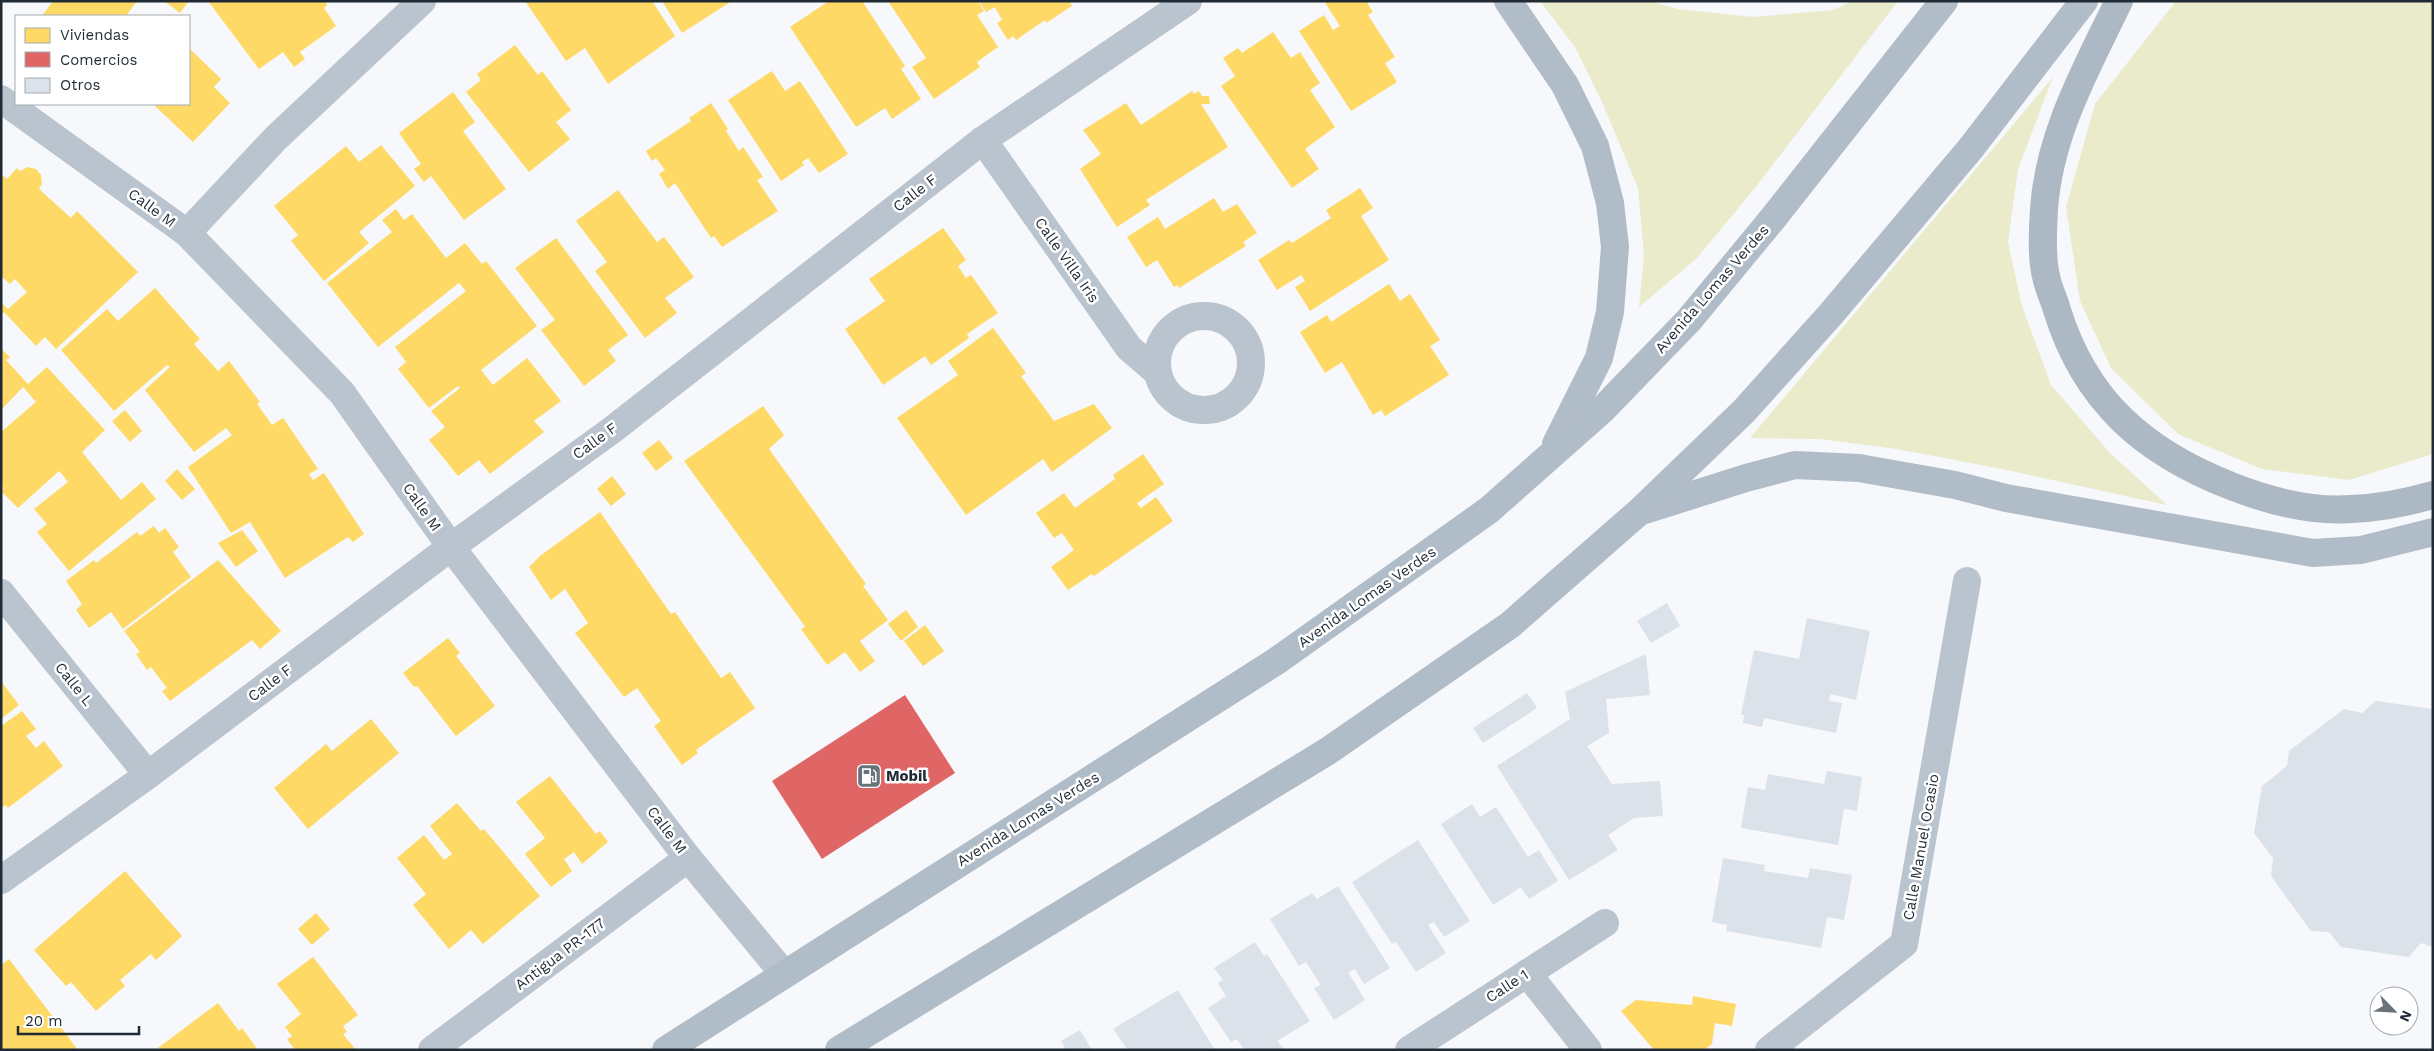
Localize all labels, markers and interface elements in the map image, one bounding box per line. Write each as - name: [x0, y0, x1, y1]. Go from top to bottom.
- legend: [15, 15, 190, 105]
- text: Viviendas: [60, 26, 129, 44]
- text: Comercios: [60, 51, 138, 69]
- text: Otros: [60, 76, 100, 94]
- street label: Calle F: [889, 170, 941, 216]
- street label: Calle M: [125, 185, 179, 231]
- street label: Calle Villa Iris: [1031, 214, 1103, 306]
- street label: Avenida Lomas Verdes: [1651, 221, 1773, 357]
- street label: Calle F: [569, 419, 621, 463]
- street label: Calle M: [399, 479, 445, 535]
- street label: Avenida Lomas Verdes: [1295, 542, 1440, 652]
- street label: Calle L: [51, 659, 97, 709]
- street label: Calle F: [244, 660, 296, 706]
- fuel station icon: Mobil: [856, 763, 882, 789]
- place label: Mobil: [886, 767, 927, 785]
- street label: Avenida Lomas Verdes: [954, 768, 1103, 870]
- street label: Calle Manuel Ocasio: [1899, 772, 1943, 922]
- street label: Calle M: [643, 803, 691, 857]
- street label: Antigua PR-177: [511, 914, 609, 994]
- street label: Calle 1: [1482, 966, 1532, 1006]
- north arrow: [2369, 986, 2419, 1036]
- scale bar: [18, 1004, 139, 1036]
- text: N: [2396, 1008, 2415, 1024]
- text: 20 m: [25, 1012, 63, 1030]

